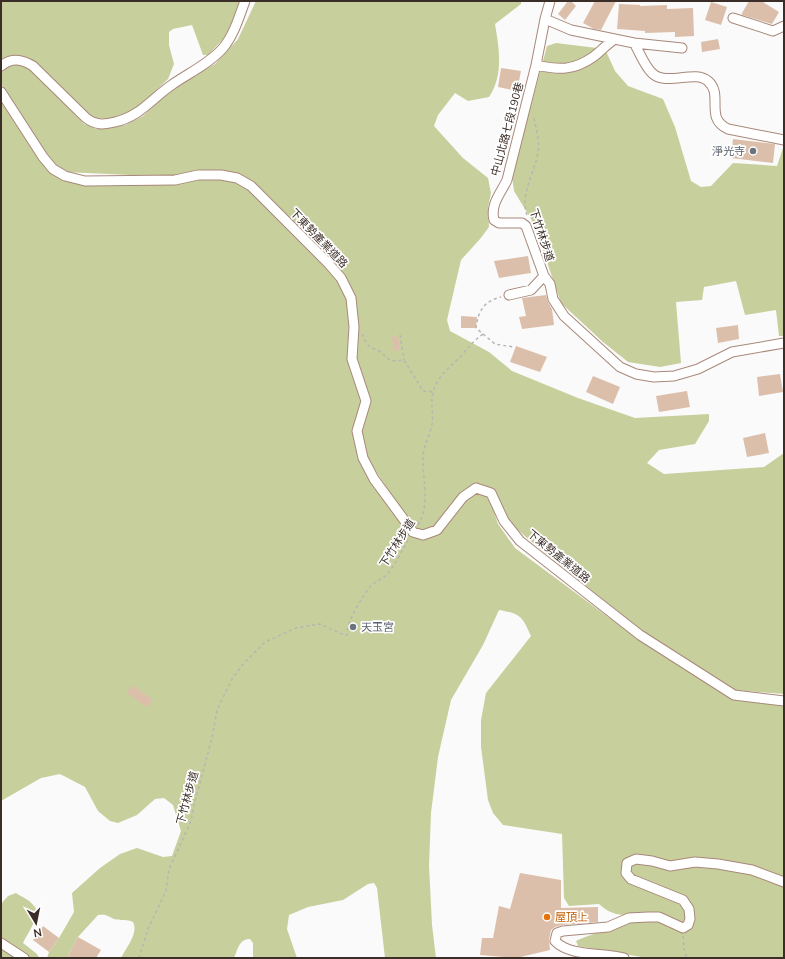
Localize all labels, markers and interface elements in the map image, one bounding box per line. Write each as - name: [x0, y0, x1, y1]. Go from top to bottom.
- street label: 中山北路七段190巷: [488, 80, 527, 178]
- place label: 淨光寺: [712, 144, 745, 159]
- marker: 淨光寺: [748, 146, 758, 156]
- street label: 下東勢產業道路: [287, 205, 351, 271]
- street label: 下竹林步道: [526, 207, 557, 264]
- street label: 下竹林步道: [376, 516, 419, 570]
- street label: 下東勢產業道路: [524, 526, 593, 586]
- place label: 天玉宮: [361, 620, 394, 635]
- marker: 天玉宮: [348, 622, 358, 632]
- street label: 下竹林步道: [173, 770, 202, 827]
- north arrow: [16, 903, 56, 943]
- place label: 屋頂上: [555, 910, 588, 925]
- marker: 屋頂上: [542, 912, 552, 922]
- text: N: [32, 924, 43, 940]

